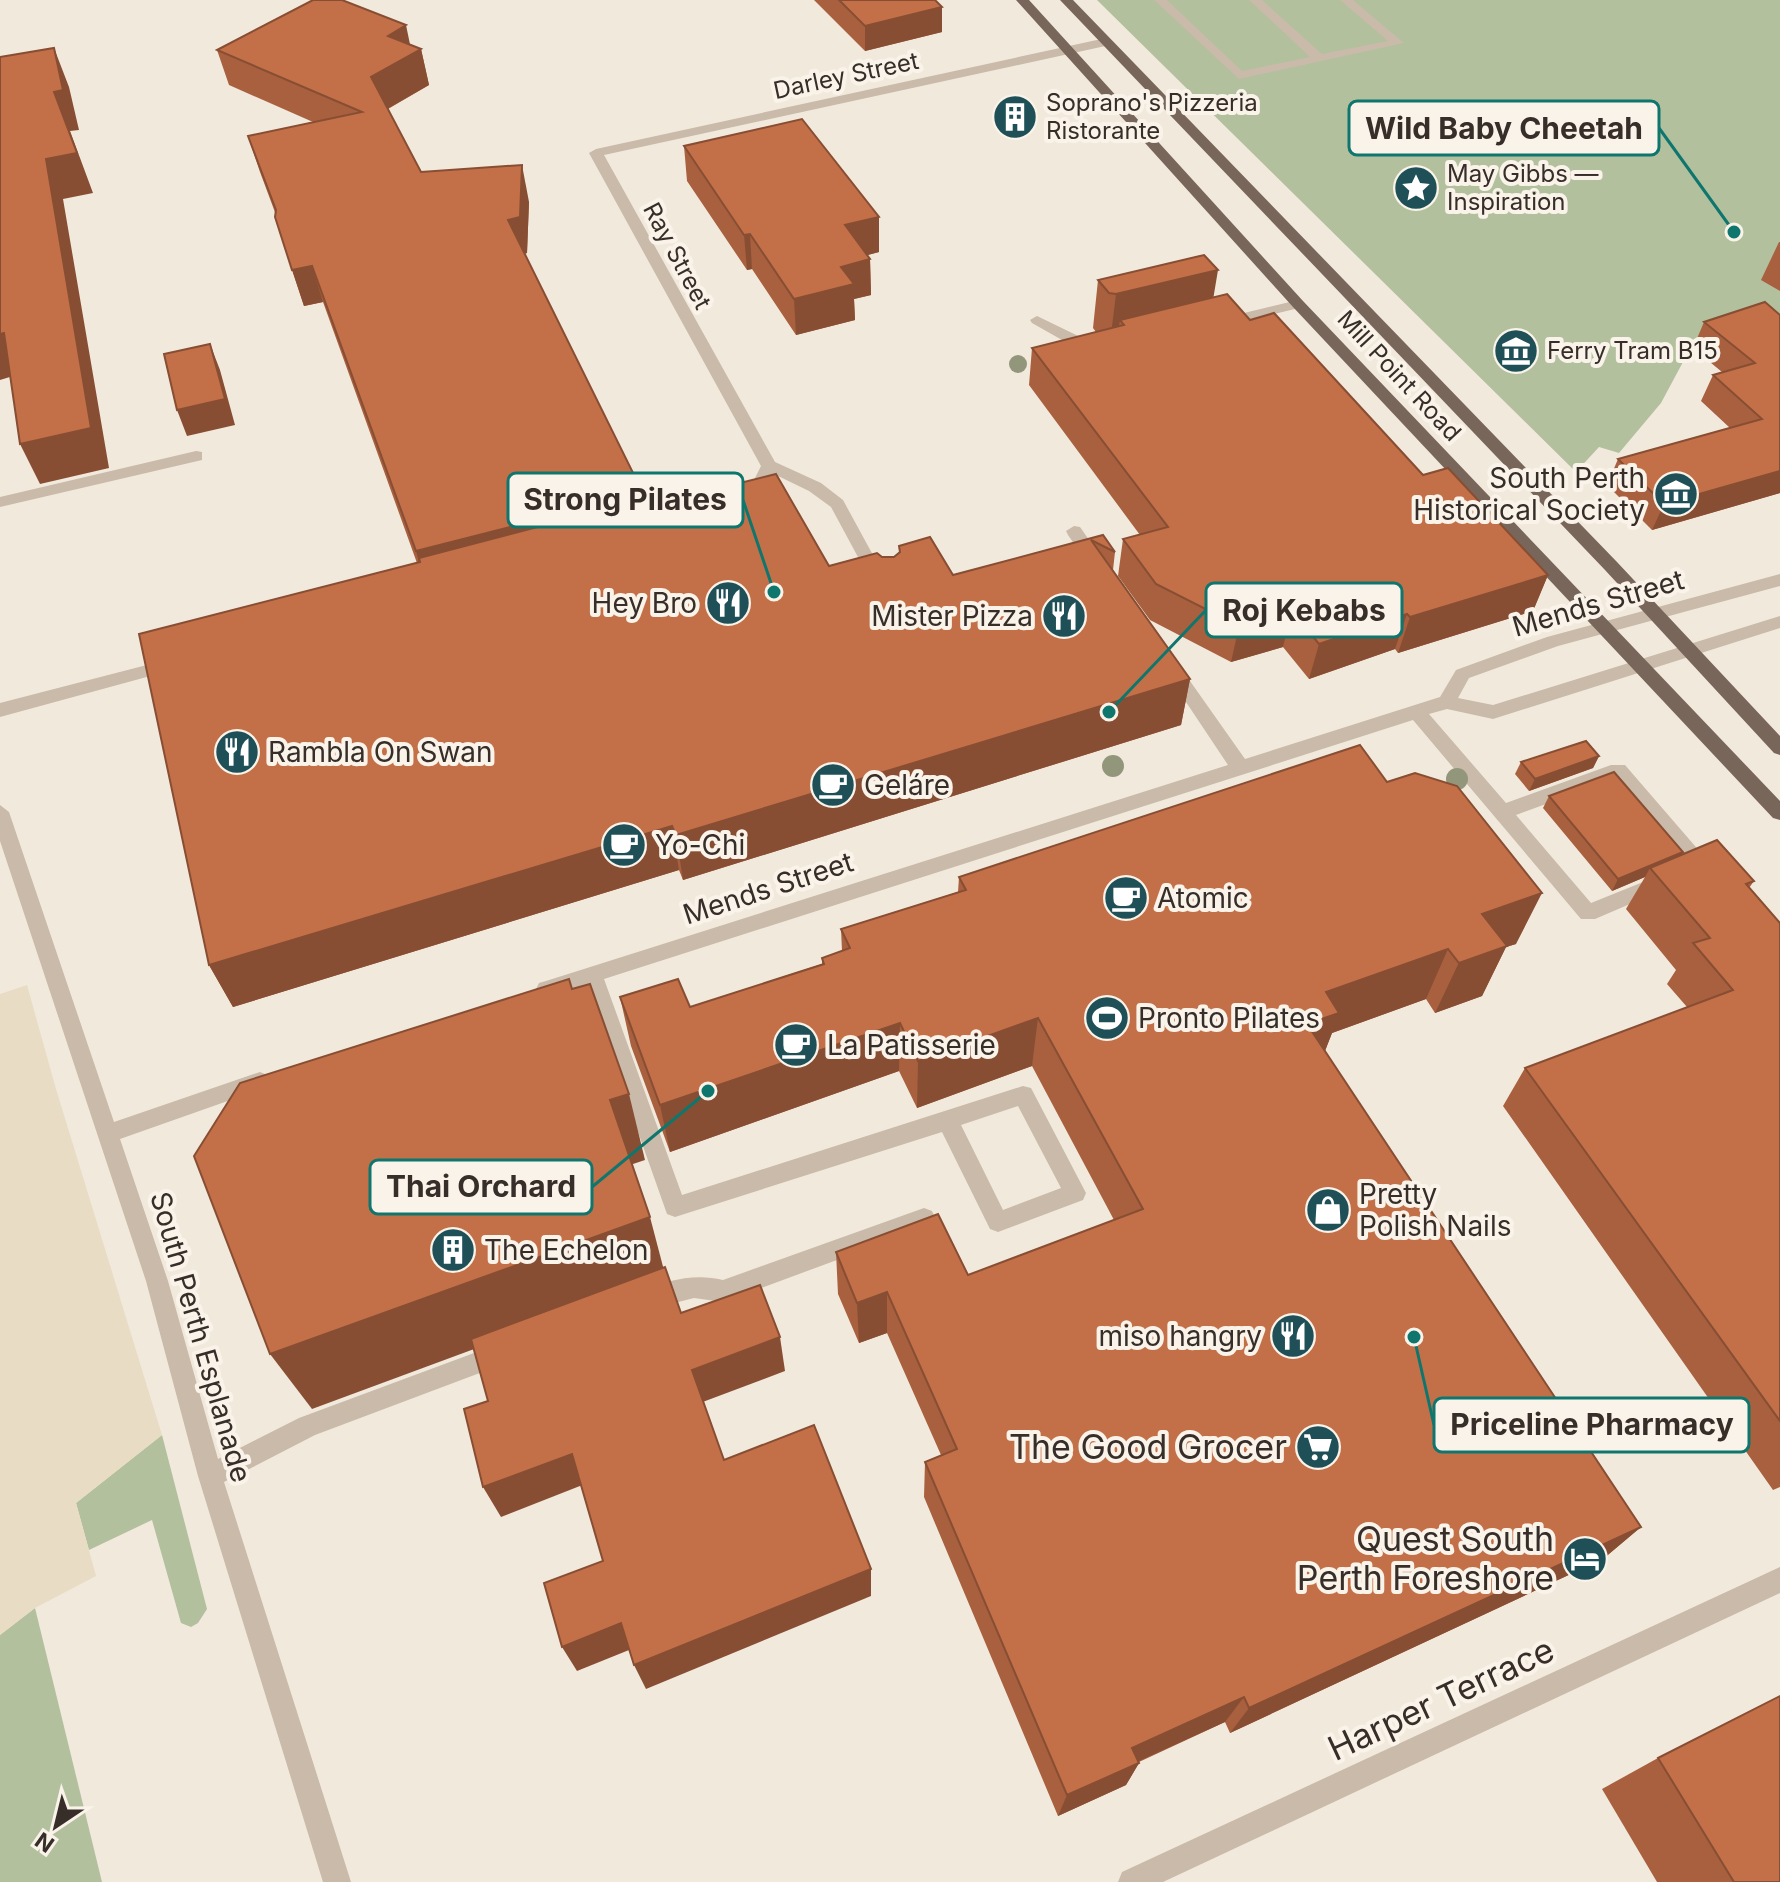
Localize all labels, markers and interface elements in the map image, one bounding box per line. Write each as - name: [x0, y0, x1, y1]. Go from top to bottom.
- street label: Darley Street: [771, 46, 921, 105]
- place label: Soprano's Pizzeria Ristorante: [1046, 88, 1258, 145]
- building icon: Soprano's Pizzeria Ristorante: [991, 93, 1039, 141]
- callout: Wild Baby Cheetah: [1349, 101, 1659, 155]
- text: Wild Baby Cheetah: [1365, 110, 1643, 146]
- place label: May Gibbs — Inspiration: [1447, 159, 1599, 216]
- place icon: May Gibbs — Inspiration: [1392, 164, 1440, 212]
- street label: Ray Street: [637, 198, 718, 314]
- street label: Mill Point Road: [1331, 304, 1467, 447]
- museum icon: Ferry Tram B15: [1492, 327, 1540, 375]
- place label: Ferry Tram B15: [1547, 336, 1718, 365]
- place label: South Perth Historical Society: [1413, 461, 1645, 527]
- museum icon: South Perth Historical Society: [1652, 470, 1700, 518]
- callout: Strong Pilates: [508, 473, 743, 527]
- text: Strong Pilates: [523, 481, 727, 517]
- street label: Mends Street: [1508, 562, 1688, 644]
- restaurant icon: Hey Bro: [704, 579, 752, 627]
- callout: Roj Kebabs: [1206, 583, 1402, 637]
- place label: Hey Bro: [592, 586, 697, 620]
- restaurant icon: Mister Pizza: [1040, 592, 1088, 640]
- text: Roj Kebabs: [1222, 592, 1386, 628]
- place label: Mister Pizza: [871, 599, 1033, 633]
- restaurant icon: Rambla On Swan: [213, 728, 261, 776]
- place label: Rambla On Swan: [268, 735, 493, 769]
- cafe icon: Geláre: [809, 761, 857, 809]
- place label: Geláre: [864, 768, 950, 802]
- cafe icon: Yo-Chi: [600, 821, 648, 869]
- place label: Yo-Chi: [655, 828, 745, 862]
- street label: Mends Street: [679, 844, 857, 932]
- cafe icon: Atomic: [1102, 874, 1150, 922]
- place label: Atomic: [1157, 881, 1249, 915]
- sports icon: Pronto Pilates: [1083, 994, 1131, 1042]
- place label: Pronto Pilates: [1138, 1001, 1320, 1035]
- cafe icon: La Patisserie: [772, 1021, 820, 1069]
- place label: La Patisserie: [827, 1028, 996, 1062]
- callout: Thai Orchard: [370, 1160, 592, 1214]
- text: Thai Orchard: [386, 1168, 576, 1204]
- place label: Pretty Polish Nails: [1359, 1177, 1511, 1243]
- shop icon: Pretty Polish Nails: [1304, 1186, 1352, 1234]
- street label: South Perth Esplanade: [143, 1188, 259, 1486]
- building icon: The Echelon: [429, 1226, 477, 1274]
- place label: The Echelon: [484, 1233, 649, 1267]
- restaurant icon: miso hangry: [1269, 1312, 1317, 1360]
- place label: miso hangry: [1099, 1319, 1262, 1353]
- callout: Priceline Pharmacy: [1434, 1398, 1749, 1452]
- text: Priceline Pharmacy: [1450, 1406, 1734, 1442]
- supermarket icon: The Good Grocer: [1294, 1423, 1342, 1471]
- place label: The Good Grocer: [1009, 1426, 1287, 1467]
- place label: Quest South Perth Foreshore: [1297, 1518, 1554, 1598]
- hotel icon: Quest South Perth Foreshore: [1561, 1535, 1609, 1583]
- street label: Harper Terrace: [1321, 1628, 1560, 1769]
- north arrow: [16, 1786, 96, 1866]
- text: N: [30, 1827, 59, 1858]

